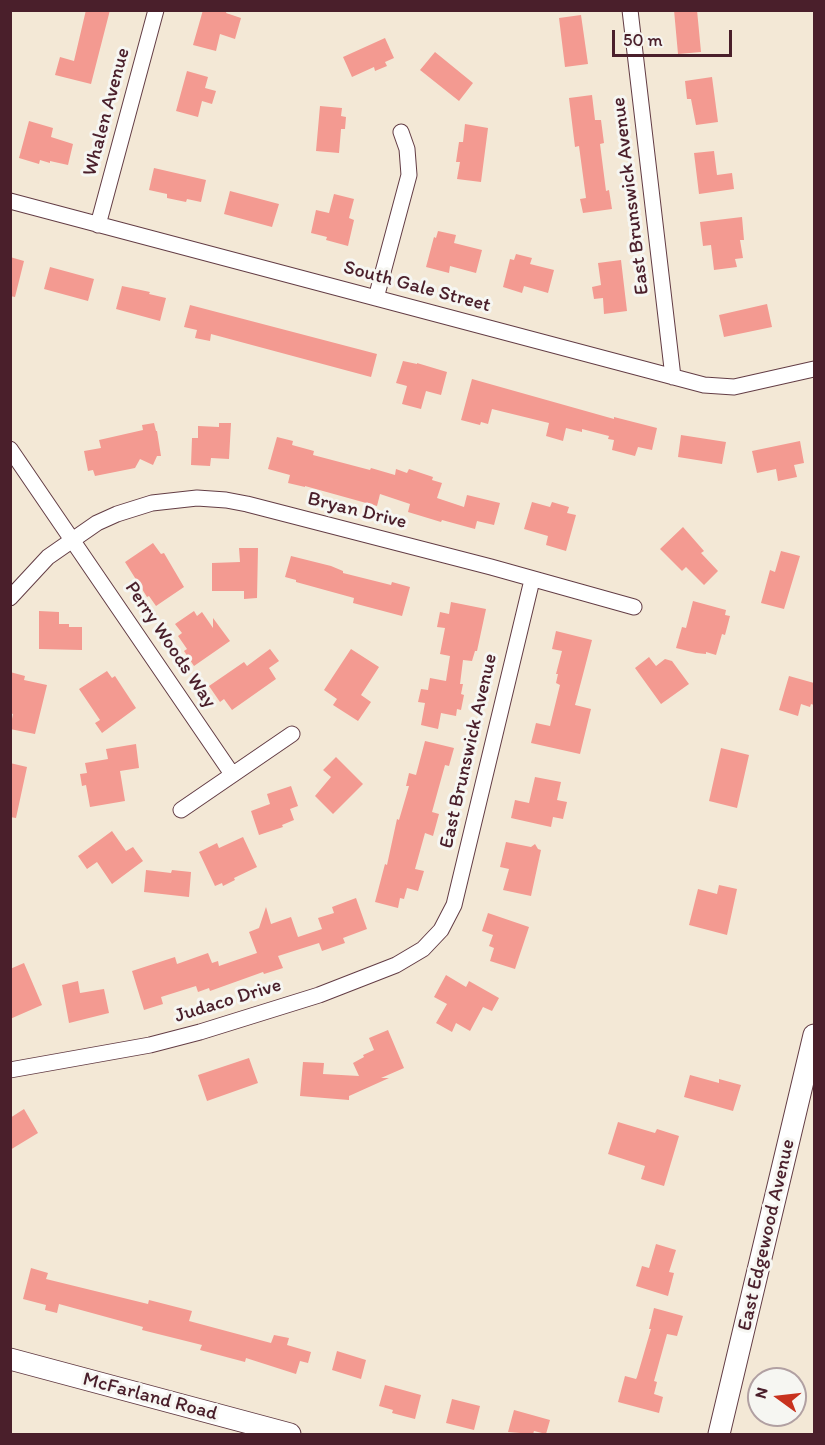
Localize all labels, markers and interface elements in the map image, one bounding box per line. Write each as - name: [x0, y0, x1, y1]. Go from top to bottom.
- scale bar: [615, 18, 735, 56]
- text: 50 m: [623, 29, 663, 51]
- street label: Whalen Avenue: [78, 45, 136, 179]
- street label: East Brunswick Avenue: [607, 96, 655, 296]
- street label: South Gale Street: [341, 256, 493, 318]
- street label: Bryan Drive: [305, 487, 409, 535]
- street label: Perry Woods Way: [119, 577, 221, 713]
- street label: East Brunswick Avenue: [435, 651, 503, 851]
- street label: Judaco Drive: [172, 973, 284, 1029]
- street label: East Edgewood Avenue: [733, 1137, 801, 1333]
- street label: McFarland Road: [80, 1367, 220, 1427]
- north arrow: [747, 1367, 807, 1427]
- text: N: [750, 1385, 772, 1400]

